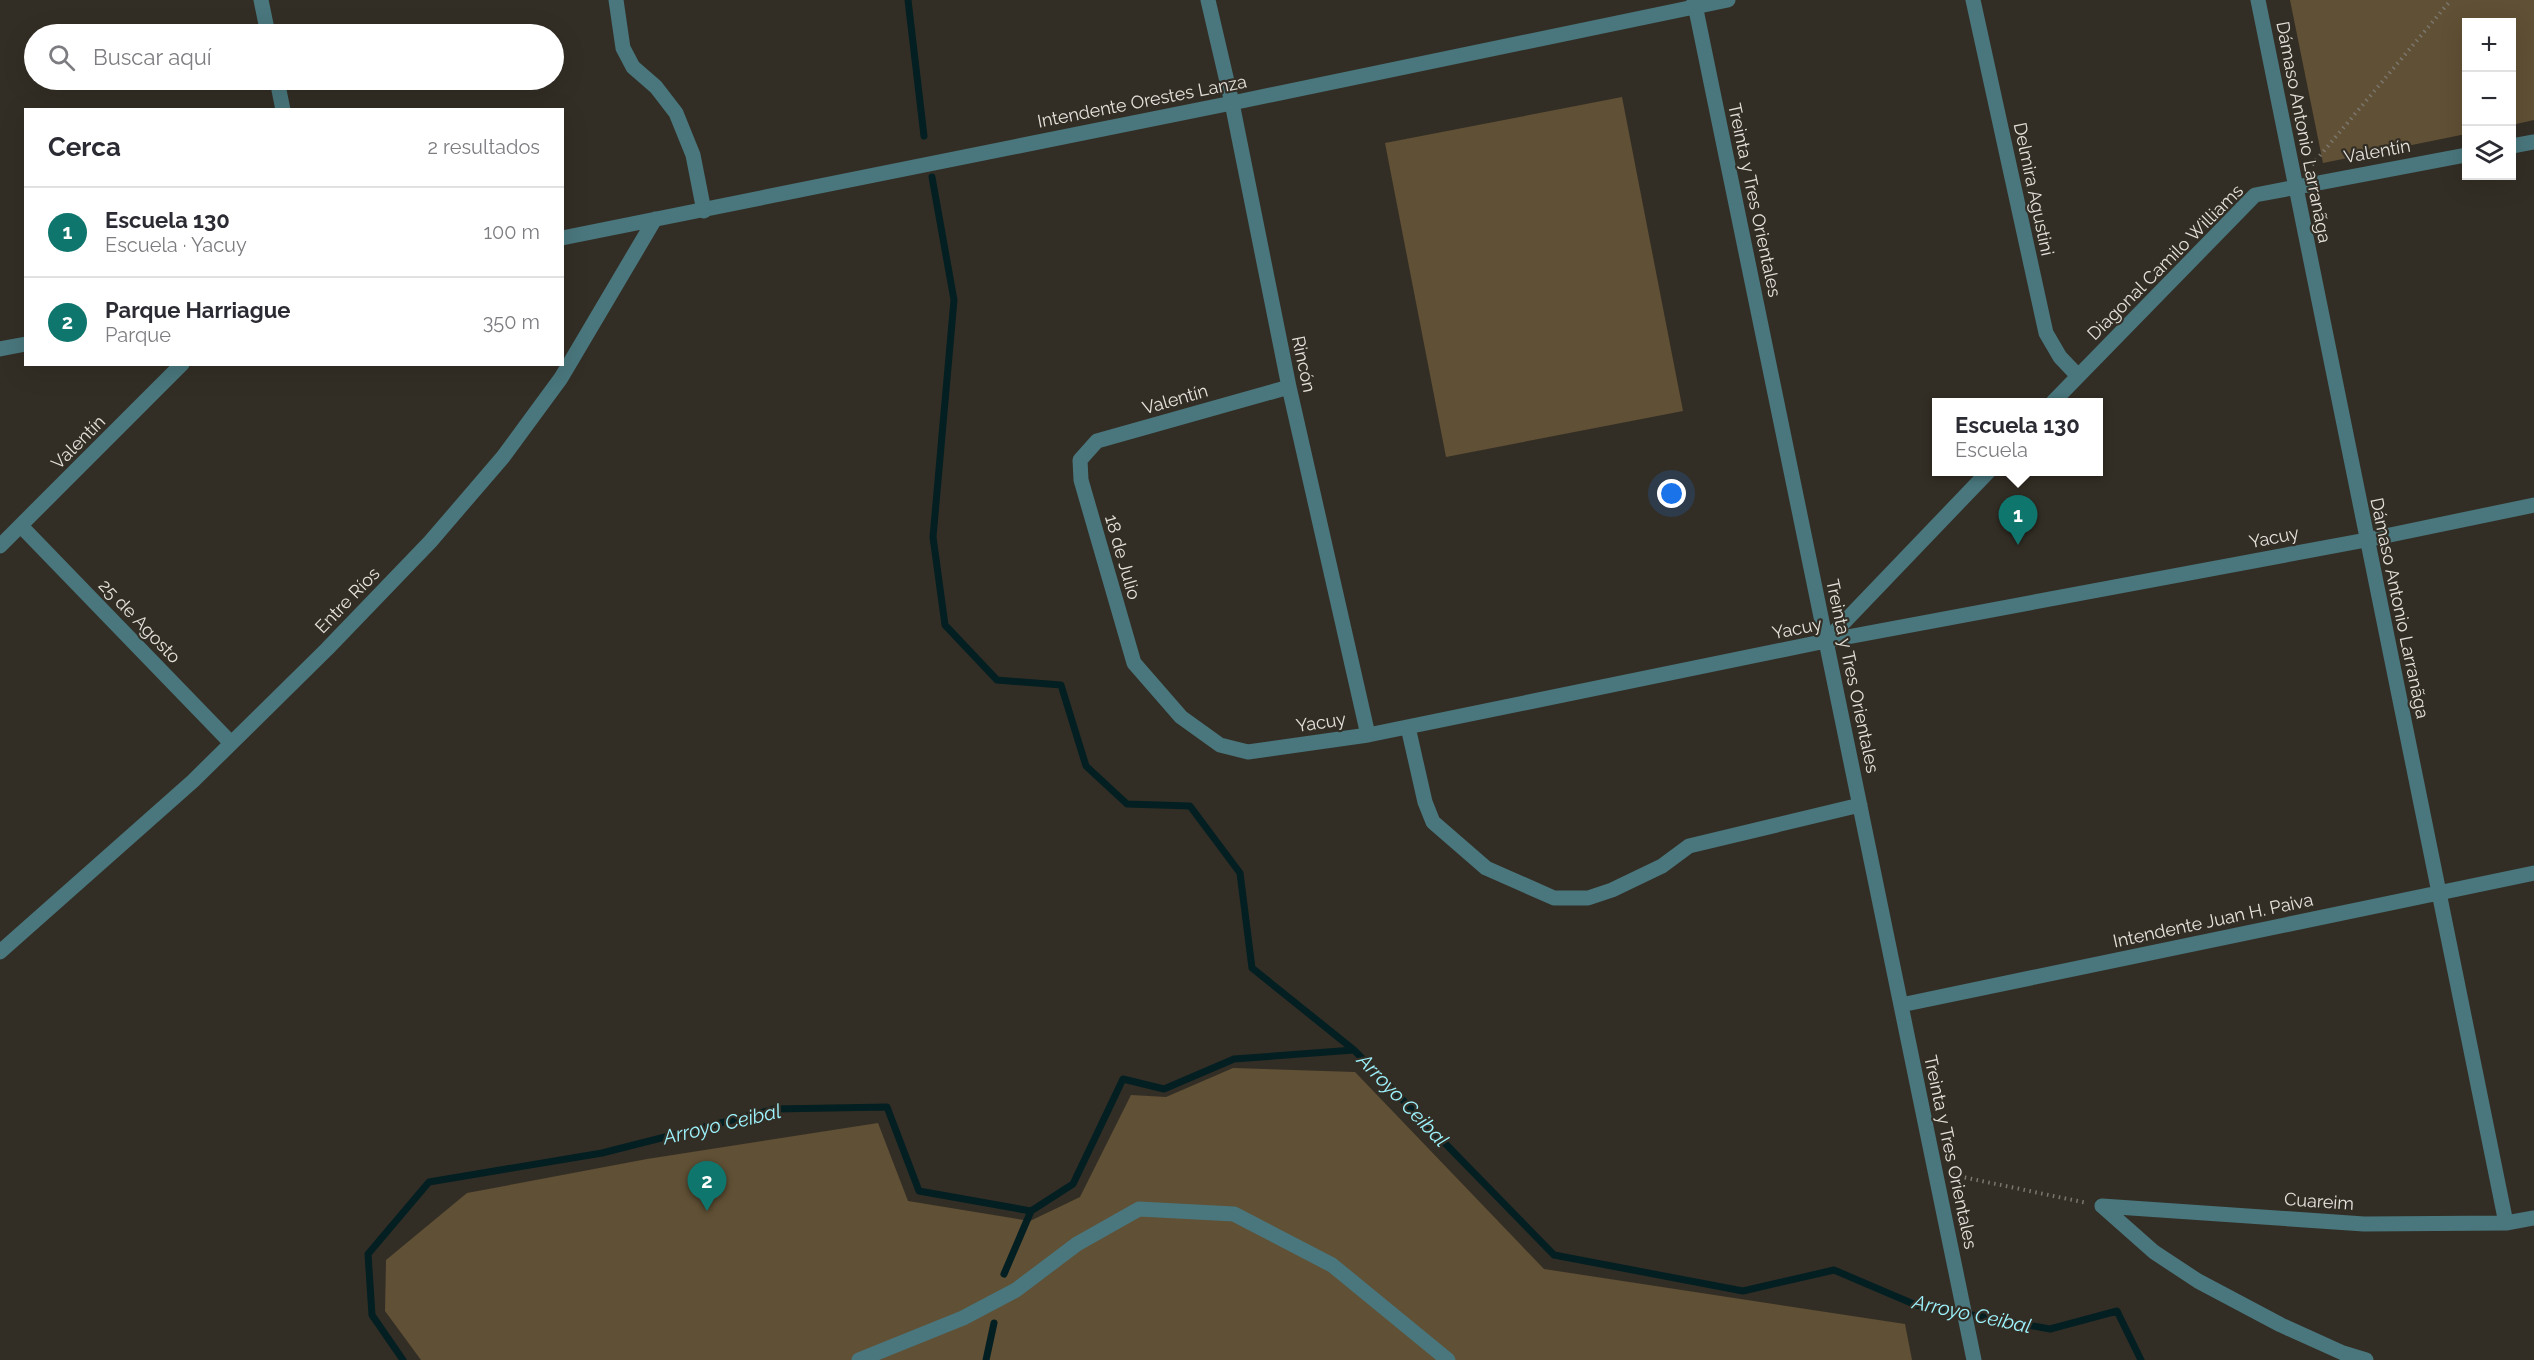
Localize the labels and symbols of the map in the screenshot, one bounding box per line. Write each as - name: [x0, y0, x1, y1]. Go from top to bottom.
- street label: Dámaso Antonio Larranãga: [2272, 19, 2336, 245]
- street label: Intendente Orestes Lanza: [1035, 70, 1249, 132]
- street label: Treinta y Tres Orientales: [1724, 101, 1786, 299]
- street label: Delmira Agustini: [2010, 120, 2058, 258]
- street label: Valentín: [2342, 135, 2412, 167]
- street label: Diagonal Camilo Williams: [2083, 180, 2247, 344]
- street label: Rincón: [1288, 334, 1320, 394]
- street label: Valentín: [1140, 380, 1210, 418]
- street label: Valentín: [47, 411, 109, 473]
- your location: [1657, 479, 1686, 508]
- pin: 1: [1998, 496, 2038, 545]
- street label: Dámaso Antonio Larranãga: [2366, 496, 2434, 720]
- street label: 18 de Julio: [1101, 512, 1145, 602]
- street label: Yacuy: [2247, 522, 2301, 552]
- street label: Entre Ríos: [310, 562, 384, 637]
- street label: 25 de Agosto: [95, 575, 185, 668]
- street label: Treinta y Tres Orientales: [1822, 577, 1884, 775]
- street label: Yacuy: [1770, 613, 1824, 643]
- street label: Yacuy: [1295, 708, 1348, 736]
- street label: Intendente Juan H. Paiva: [2111, 889, 2315, 951]
- water label: Arroyo Ceibal: [1352, 1048, 1454, 1152]
- street label: Treinta y Tres Orientales: [1920, 1053, 1982, 1251]
- water label: Arroyo Ceibal: [659, 1099, 784, 1149]
- pin: 2: [688, 1162, 726, 1211]
- street label: Cuareim: [2283, 1188, 2355, 1214]
- water label: Arroyo Ceibal: [1909, 1290, 2034, 1338]

